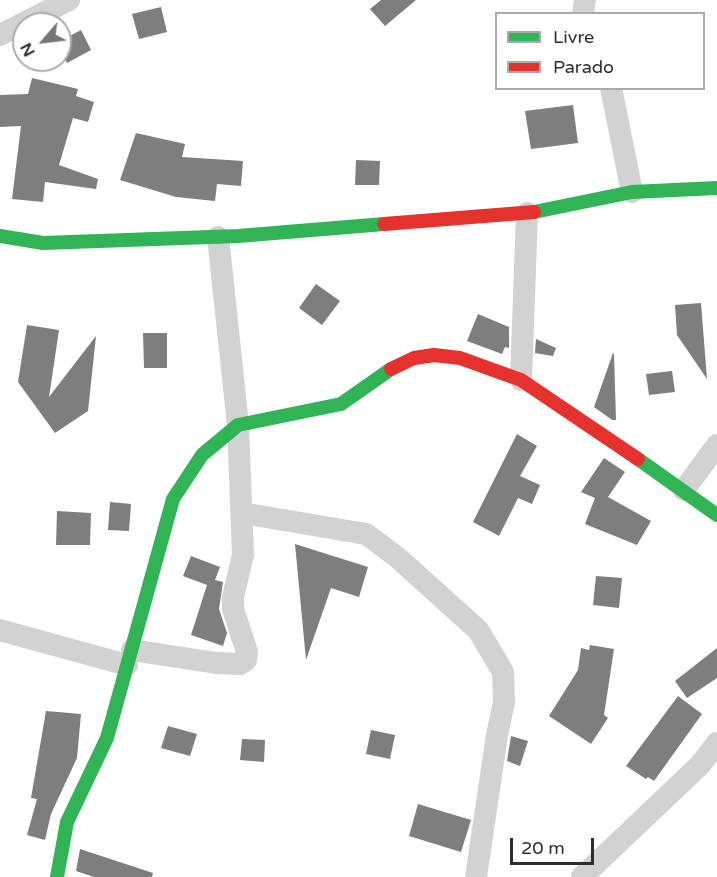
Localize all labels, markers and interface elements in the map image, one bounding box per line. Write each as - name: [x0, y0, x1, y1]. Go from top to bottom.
- north arrow: [12, 12, 72, 72]
- legend: [495, 12, 705, 90]
- text: Livre: [553, 26, 594, 48]
- text: N: [16, 39, 40, 60]
- text: Parado: [553, 56, 614, 78]
- scale bar: [513, 826, 597, 864]
- text: 20 m: [521, 837, 565, 859]

